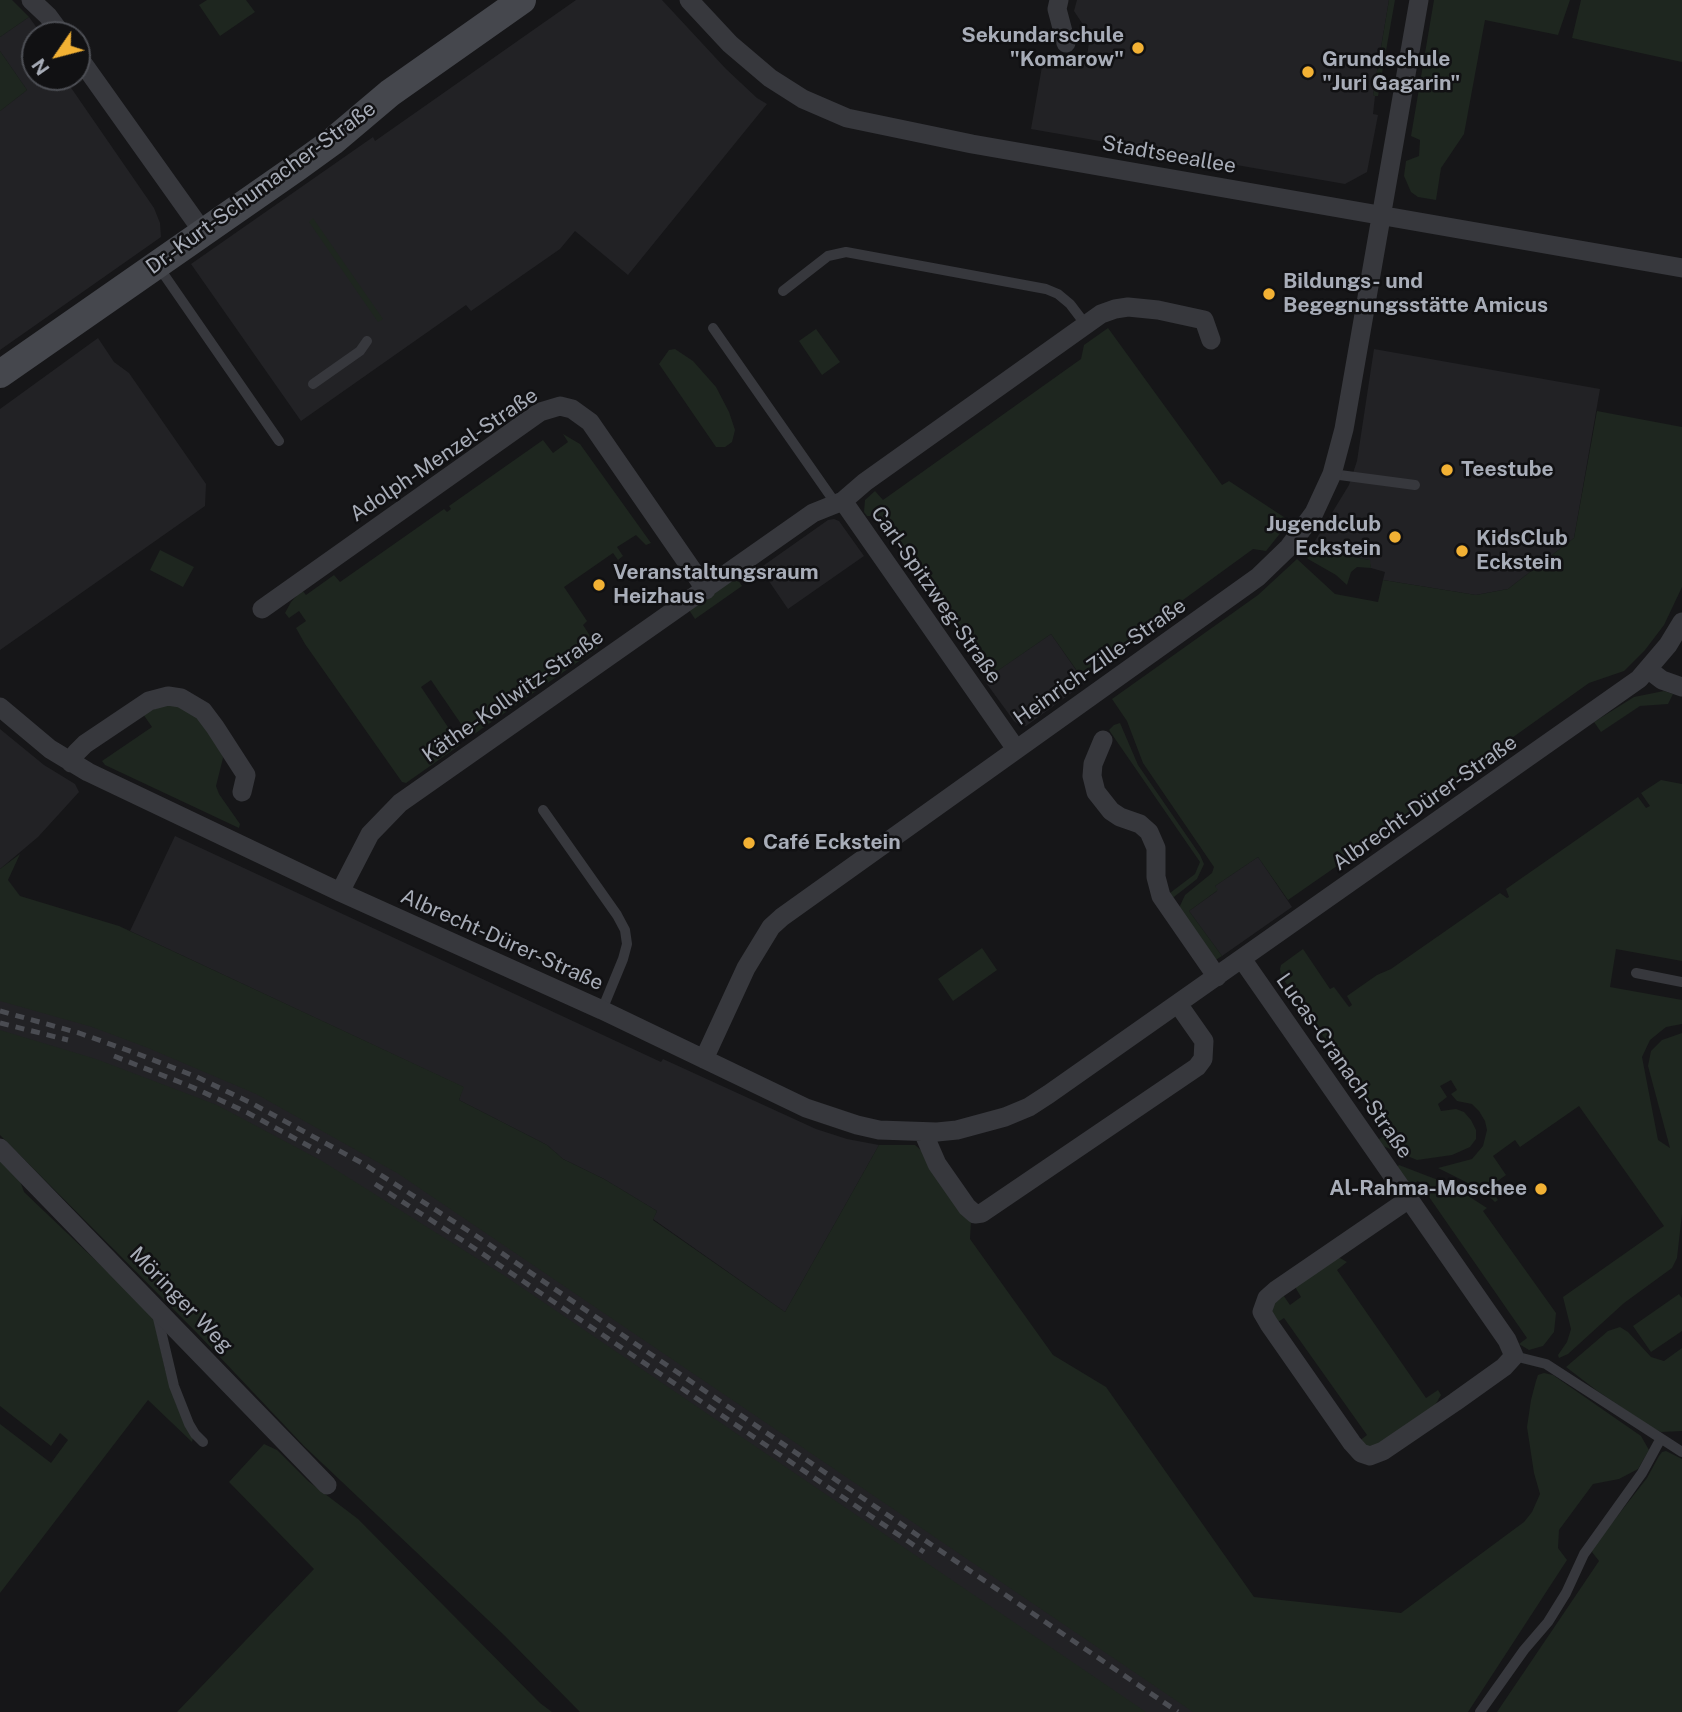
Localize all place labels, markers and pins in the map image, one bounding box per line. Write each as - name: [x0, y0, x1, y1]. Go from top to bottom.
- place label: Sekundarschule "Komarow": [961, 23, 1124, 73]
- marker: Sekundarschule "Komarow": [1130, 40, 1146, 56]
- place label: Grundschule "Juri Gagarin": [1322, 47, 1460, 97]
- marker: Grundschule "Juri Gagarin": [1300, 64, 1316, 80]
- place label: Bildungs- und Begegnungsstätte Amicus: [1283, 269, 1548, 319]
- marker: Bildungs- und Begegnungsstätte Amicus: [1261, 286, 1277, 302]
- place label: Teestube: [1461, 457, 1554, 483]
- marker: Teestube: [1439, 462, 1455, 478]
- place label: Jugendclub Eckstein: [1266, 512, 1381, 562]
- place label: KidsClub Eckstein: [1476, 526, 1568, 576]
- marker: Jugendclub Eckstein: [1387, 529, 1403, 545]
- marker: KidsClub Eckstein: [1454, 543, 1470, 559]
- place label: Veranstaltungsraum Heizhaus: [613, 560, 818, 610]
- marker: Veranstaltungsraum Heizhaus: [591, 577, 607, 593]
- place label: Café Eckstein: [763, 830, 901, 856]
- marker: Café Eckstein: [741, 835, 757, 851]
- place label: Al-Rahma-Moschee: [1329, 1176, 1527, 1202]
- marker: Al-Rahma-Moschee: [1533, 1181, 1549, 1197]

